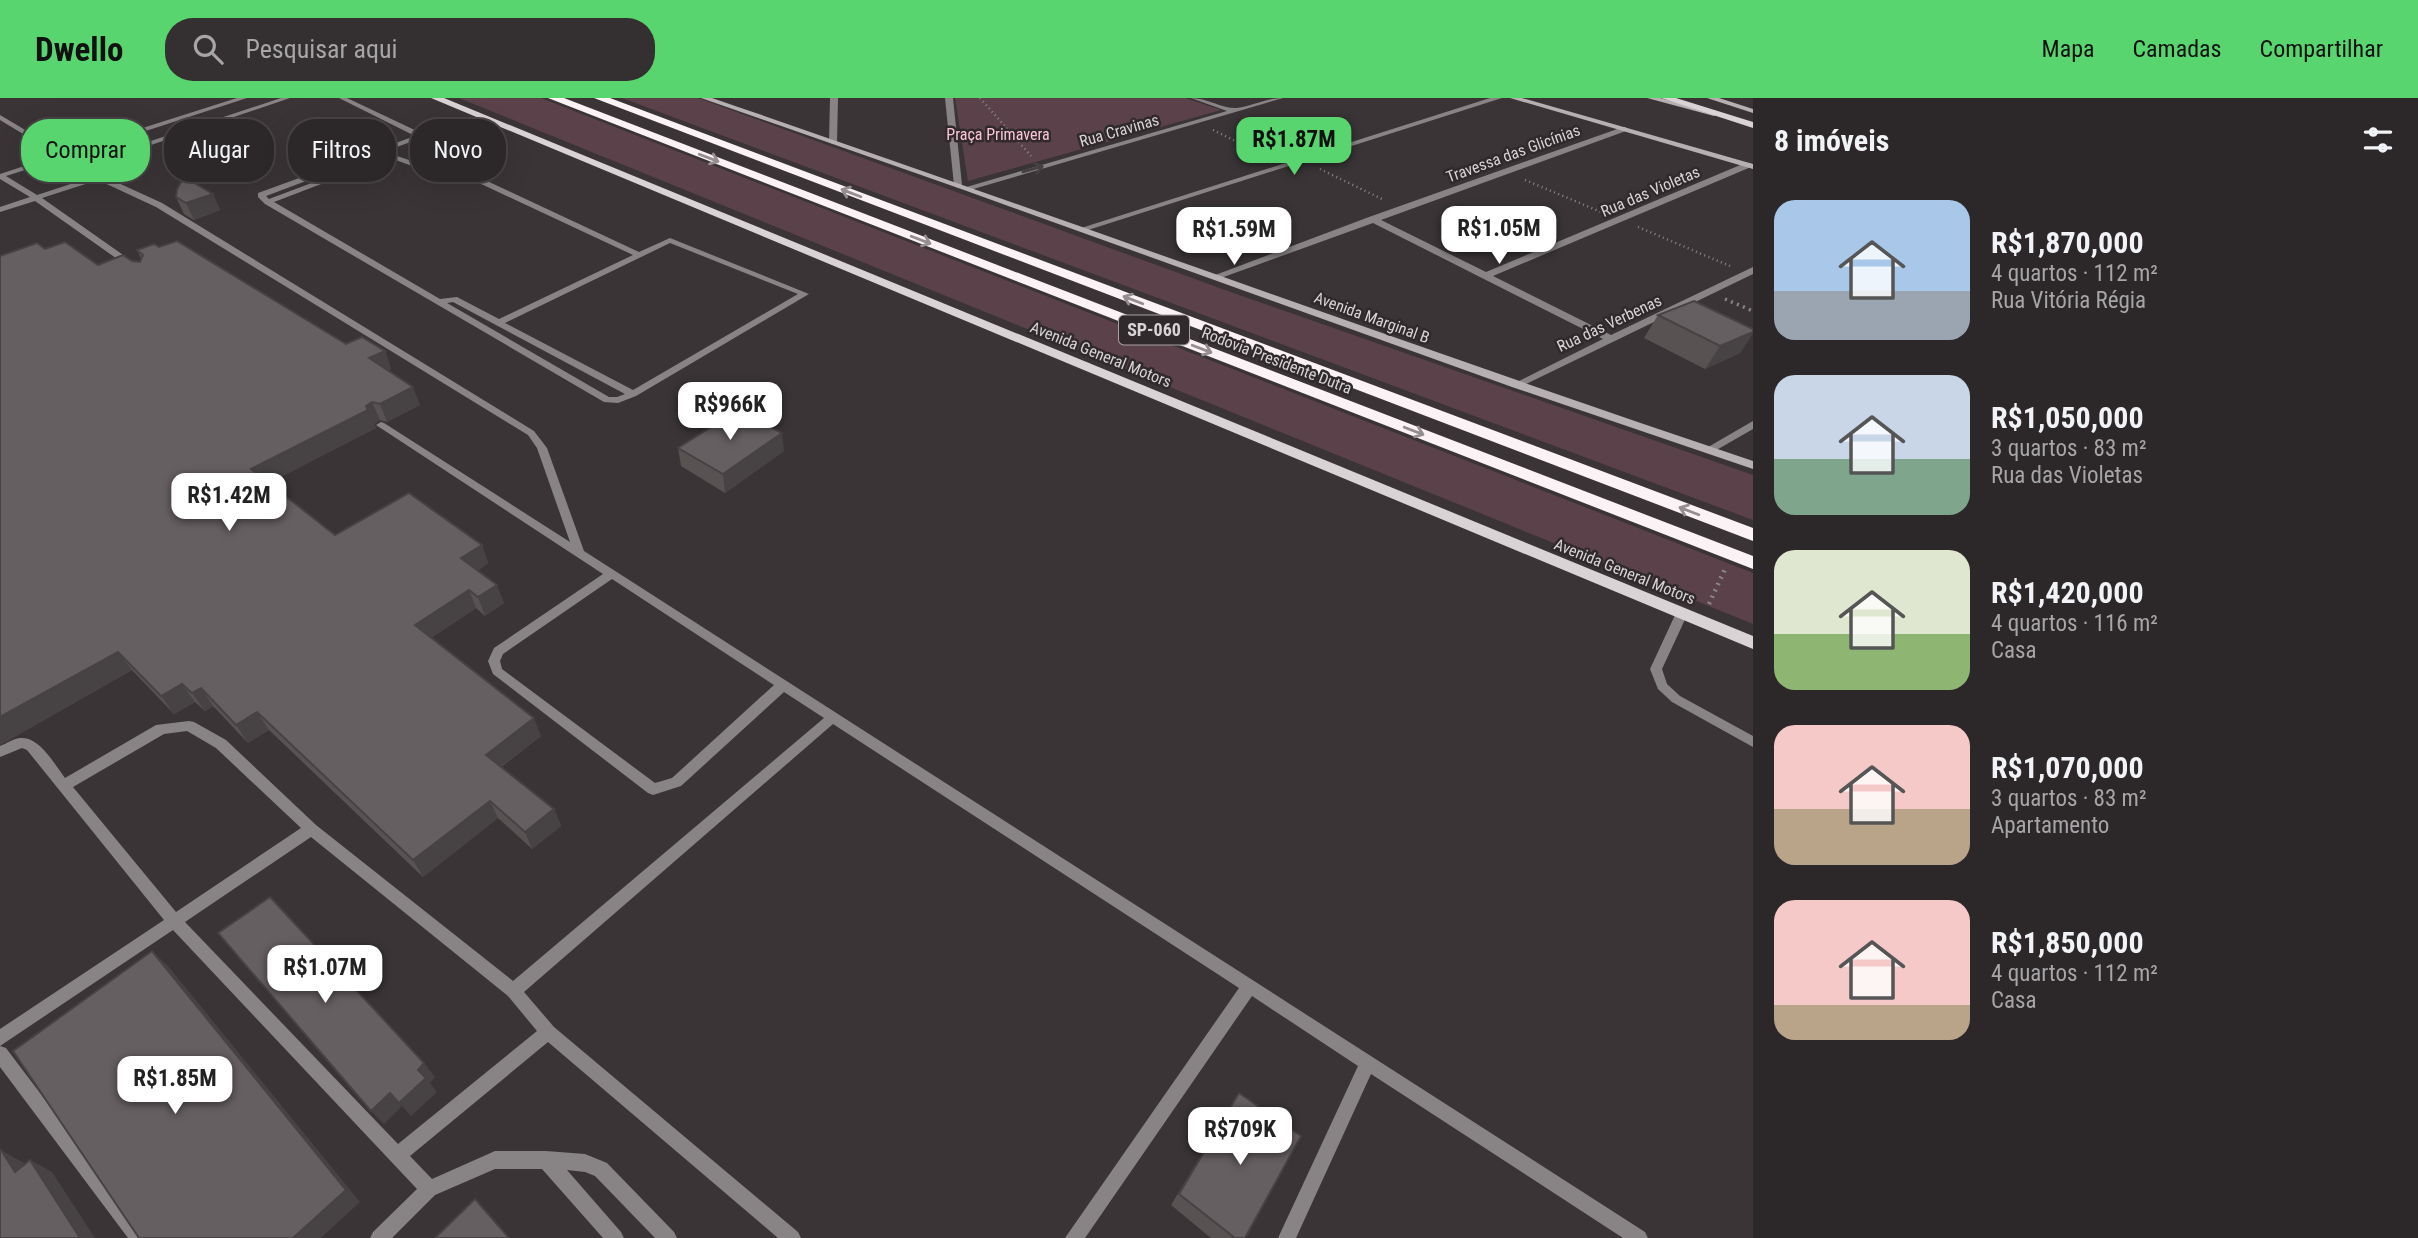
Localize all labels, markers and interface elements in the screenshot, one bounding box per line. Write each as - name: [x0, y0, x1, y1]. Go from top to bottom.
- search box: [165, 18, 655, 81]
- text: Dwello: [35, 30, 123, 69]
- icon: search: [189, 30, 227, 68]
- text: Pesquisar aqui: [245, 34, 397, 64]
- text: Mapa: [2042, 35, 2095, 63]
- text: Camadas: [2133, 35, 2222, 63]
- text: Compartilhar: [2260, 35, 2383, 63]
- street label: Rua Cravinas: [1077, 110, 1161, 151]
- pin: R$1.87M: [1229, 118, 1359, 177]
- chip: Comprar: [21, 119, 150, 182]
- chip: Alugar: [164, 119, 274, 182]
- chip: Filtros: [288, 119, 396, 182]
- chip: Novo: [410, 119, 506, 182]
- street label: Travessa das Glicínias: [1444, 120, 1583, 186]
- icon: filters: [2359, 121, 2397, 159]
- text: 8 imóveis: [1774, 123, 1889, 158]
- park label: Praça Primavera: [946, 125, 1050, 144]
- text: R$1.87M: [1252, 126, 1336, 153]
- one-way arrow: [698, 153, 719, 166]
- one-way arrow: [1021, 162, 1043, 175]
- street label: Rua das Violetas: [1598, 162, 1703, 221]
- one-way arrow: [841, 186, 863, 199]
- pin: R$1.05M: [1434, 206, 1564, 266]
- pin: R$1.59M: [1169, 208, 1299, 267]
- text: R$1.05M: [1457, 215, 1541, 242]
- text: R$1.59M: [1192, 216, 1276, 243]
- text: R$1,870,000: [1991, 225, 2144, 260]
- icon: home: [1830, 228, 1914, 312]
- one-way arrow: [910, 235, 932, 248]
- text: 4 quartos · 112 m²: [1991, 260, 2158, 287]
- text: Rua Vitória Régia: [1991, 287, 2146, 314]
- street label: Avenida Marginal B: [1312, 288, 1432, 347]
- street label: Rua das Verbenas: [1554, 291, 1665, 356]
- one-way arrow: [1122, 293, 1144, 305]
- road number: SP-060: [1119, 316, 1189, 344]
- street label: Avenida General Motors: [1028, 317, 1174, 391]
- street label: Rodovia Presidente Dutra: [1199, 323, 1355, 398]
- one-way arrow: [1190, 344, 1212, 357]
- pin: R$966K: [673, 382, 787, 442]
- text: R$966K: [694, 391, 766, 418]
- text: R$1,050,000: [1991, 400, 2144, 435]
- icon: home: [1830, 403, 1914, 487]
- one-way arrow: [1403, 426, 1424, 439]
- text: 3 quartos · 83 m²: [1991, 435, 2147, 462]
- text: Rua das Violetas: [1991, 462, 2143, 489]
- pin: R$1.42M: [164, 474, 294, 533]
- text: R$1.42M: [187, 482, 271, 509]
- one-way arrow: [1679, 503, 1701, 516]
- street label: Avenida General Motors: [1552, 534, 1698, 608]
- text: R$1,420,000: [1991, 575, 2144, 610]
- icon: home: [1830, 578, 1914, 662]
- text: 4 quartos · 116 m²: [1991, 610, 2158, 637]
- text: Casa: [1991, 637, 2037, 664]
- text: R$1,070,000: [1991, 750, 2144, 785]
- icon: home: [1830, 753, 1914, 837]
- text: 3 quartos · 83 m²: [1991, 785, 2147, 812]
- text: Apartamento: [1991, 812, 2109, 839]
- text: R$1,850,000: [1991, 925, 2144, 960]
- icon: home: [1830, 928, 1914, 1012]
- pin: R$1.07M: [260, 946, 390, 1005]
- text: R$1.07M: [283, 954, 367, 981]
- text: 4 quartos · 112 m²: [1991, 960, 2158, 987]
- text: Casa: [1991, 987, 2037, 1014]
- pin: R$1.85M: [110, 1056, 240, 1116]
- text: R$1.85M: [133, 1065, 217, 1092]
- pin: R$709K: [1183, 1108, 1297, 1167]
- text: R$709K: [1204, 1116, 1276, 1143]

